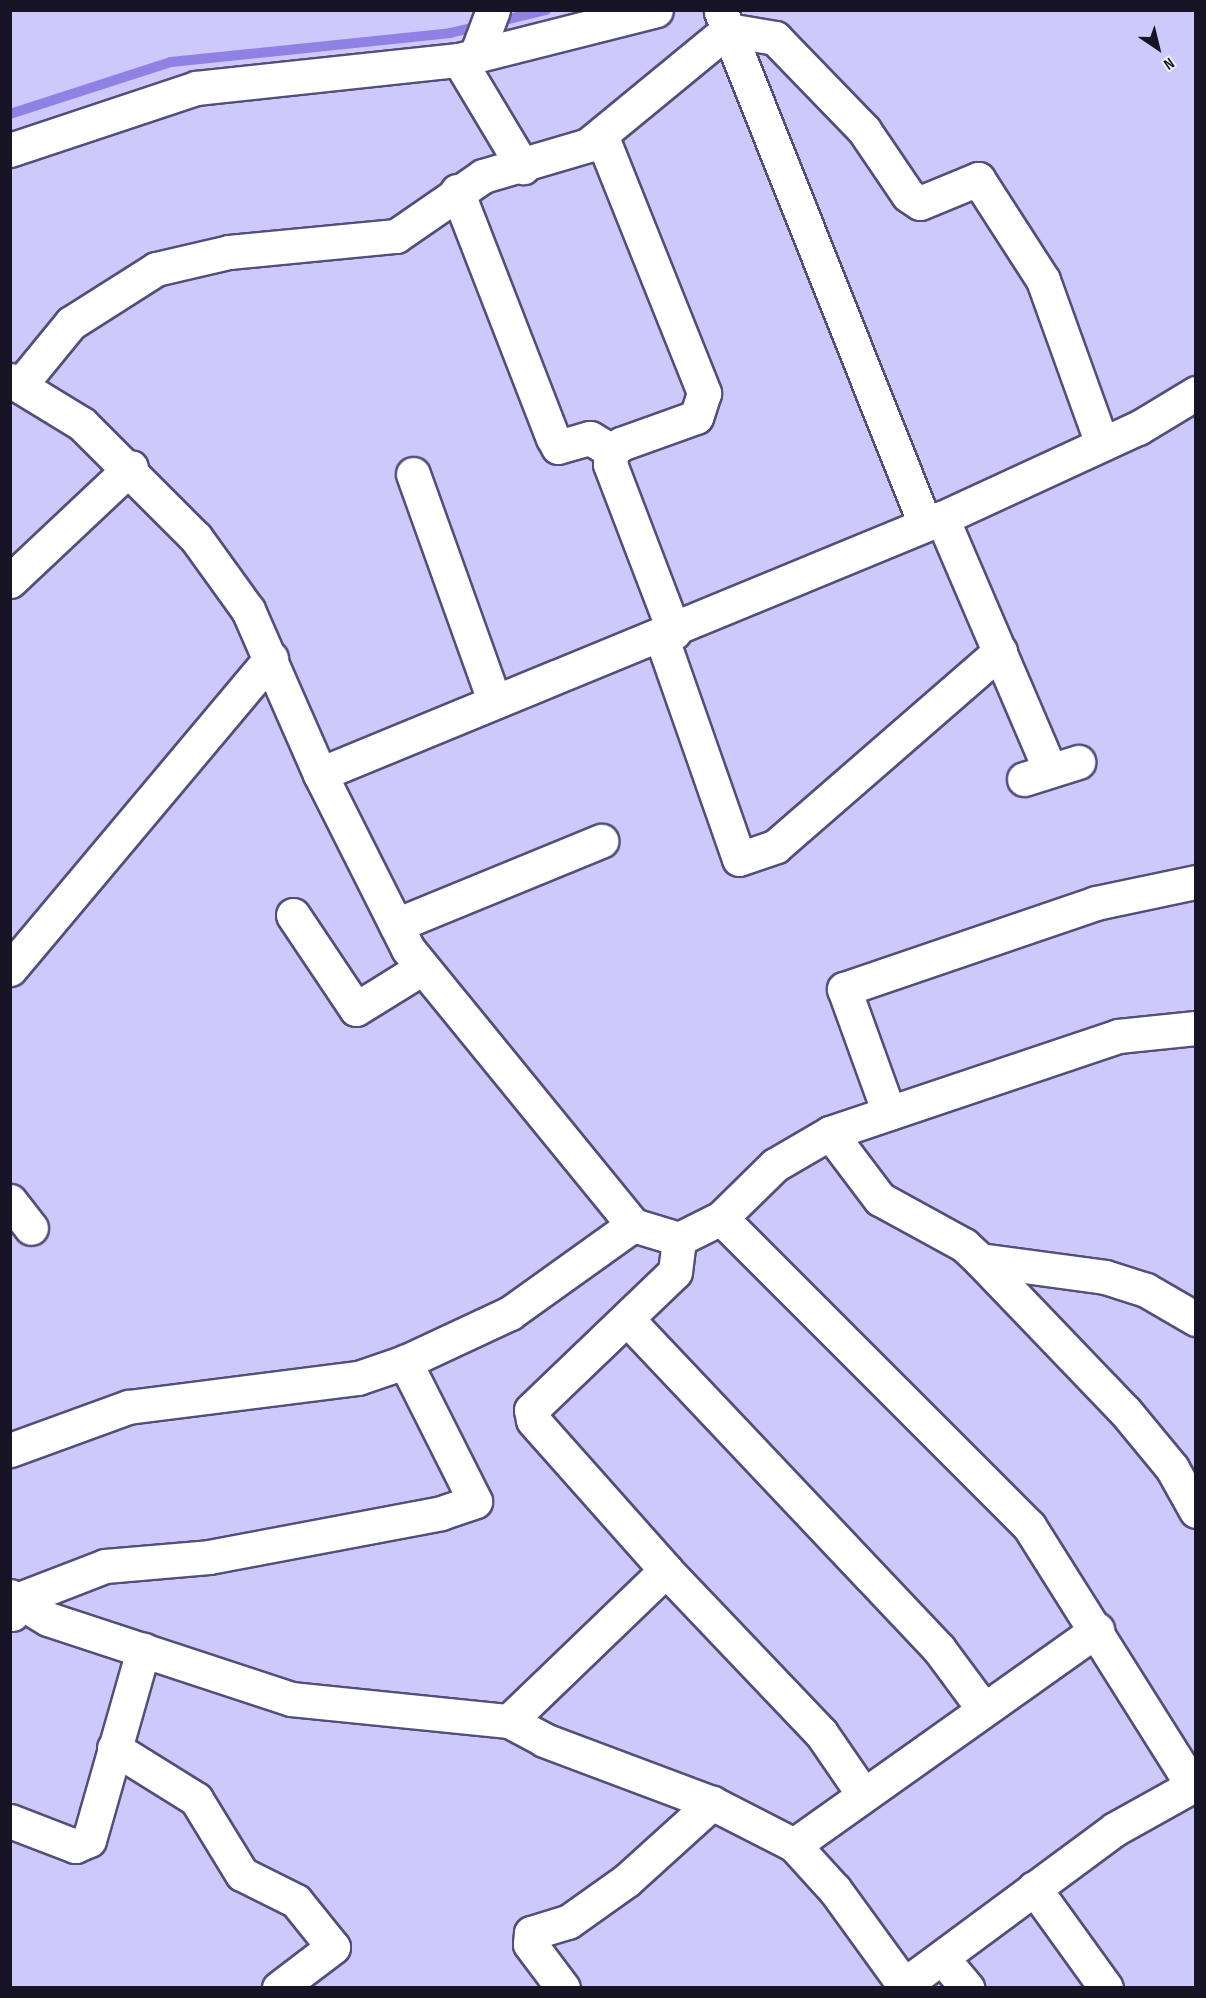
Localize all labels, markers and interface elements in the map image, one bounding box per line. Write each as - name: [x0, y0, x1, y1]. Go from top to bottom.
- north arrow: [1128, 18, 1188, 78]
- text: N: [1160, 53, 1178, 73]

